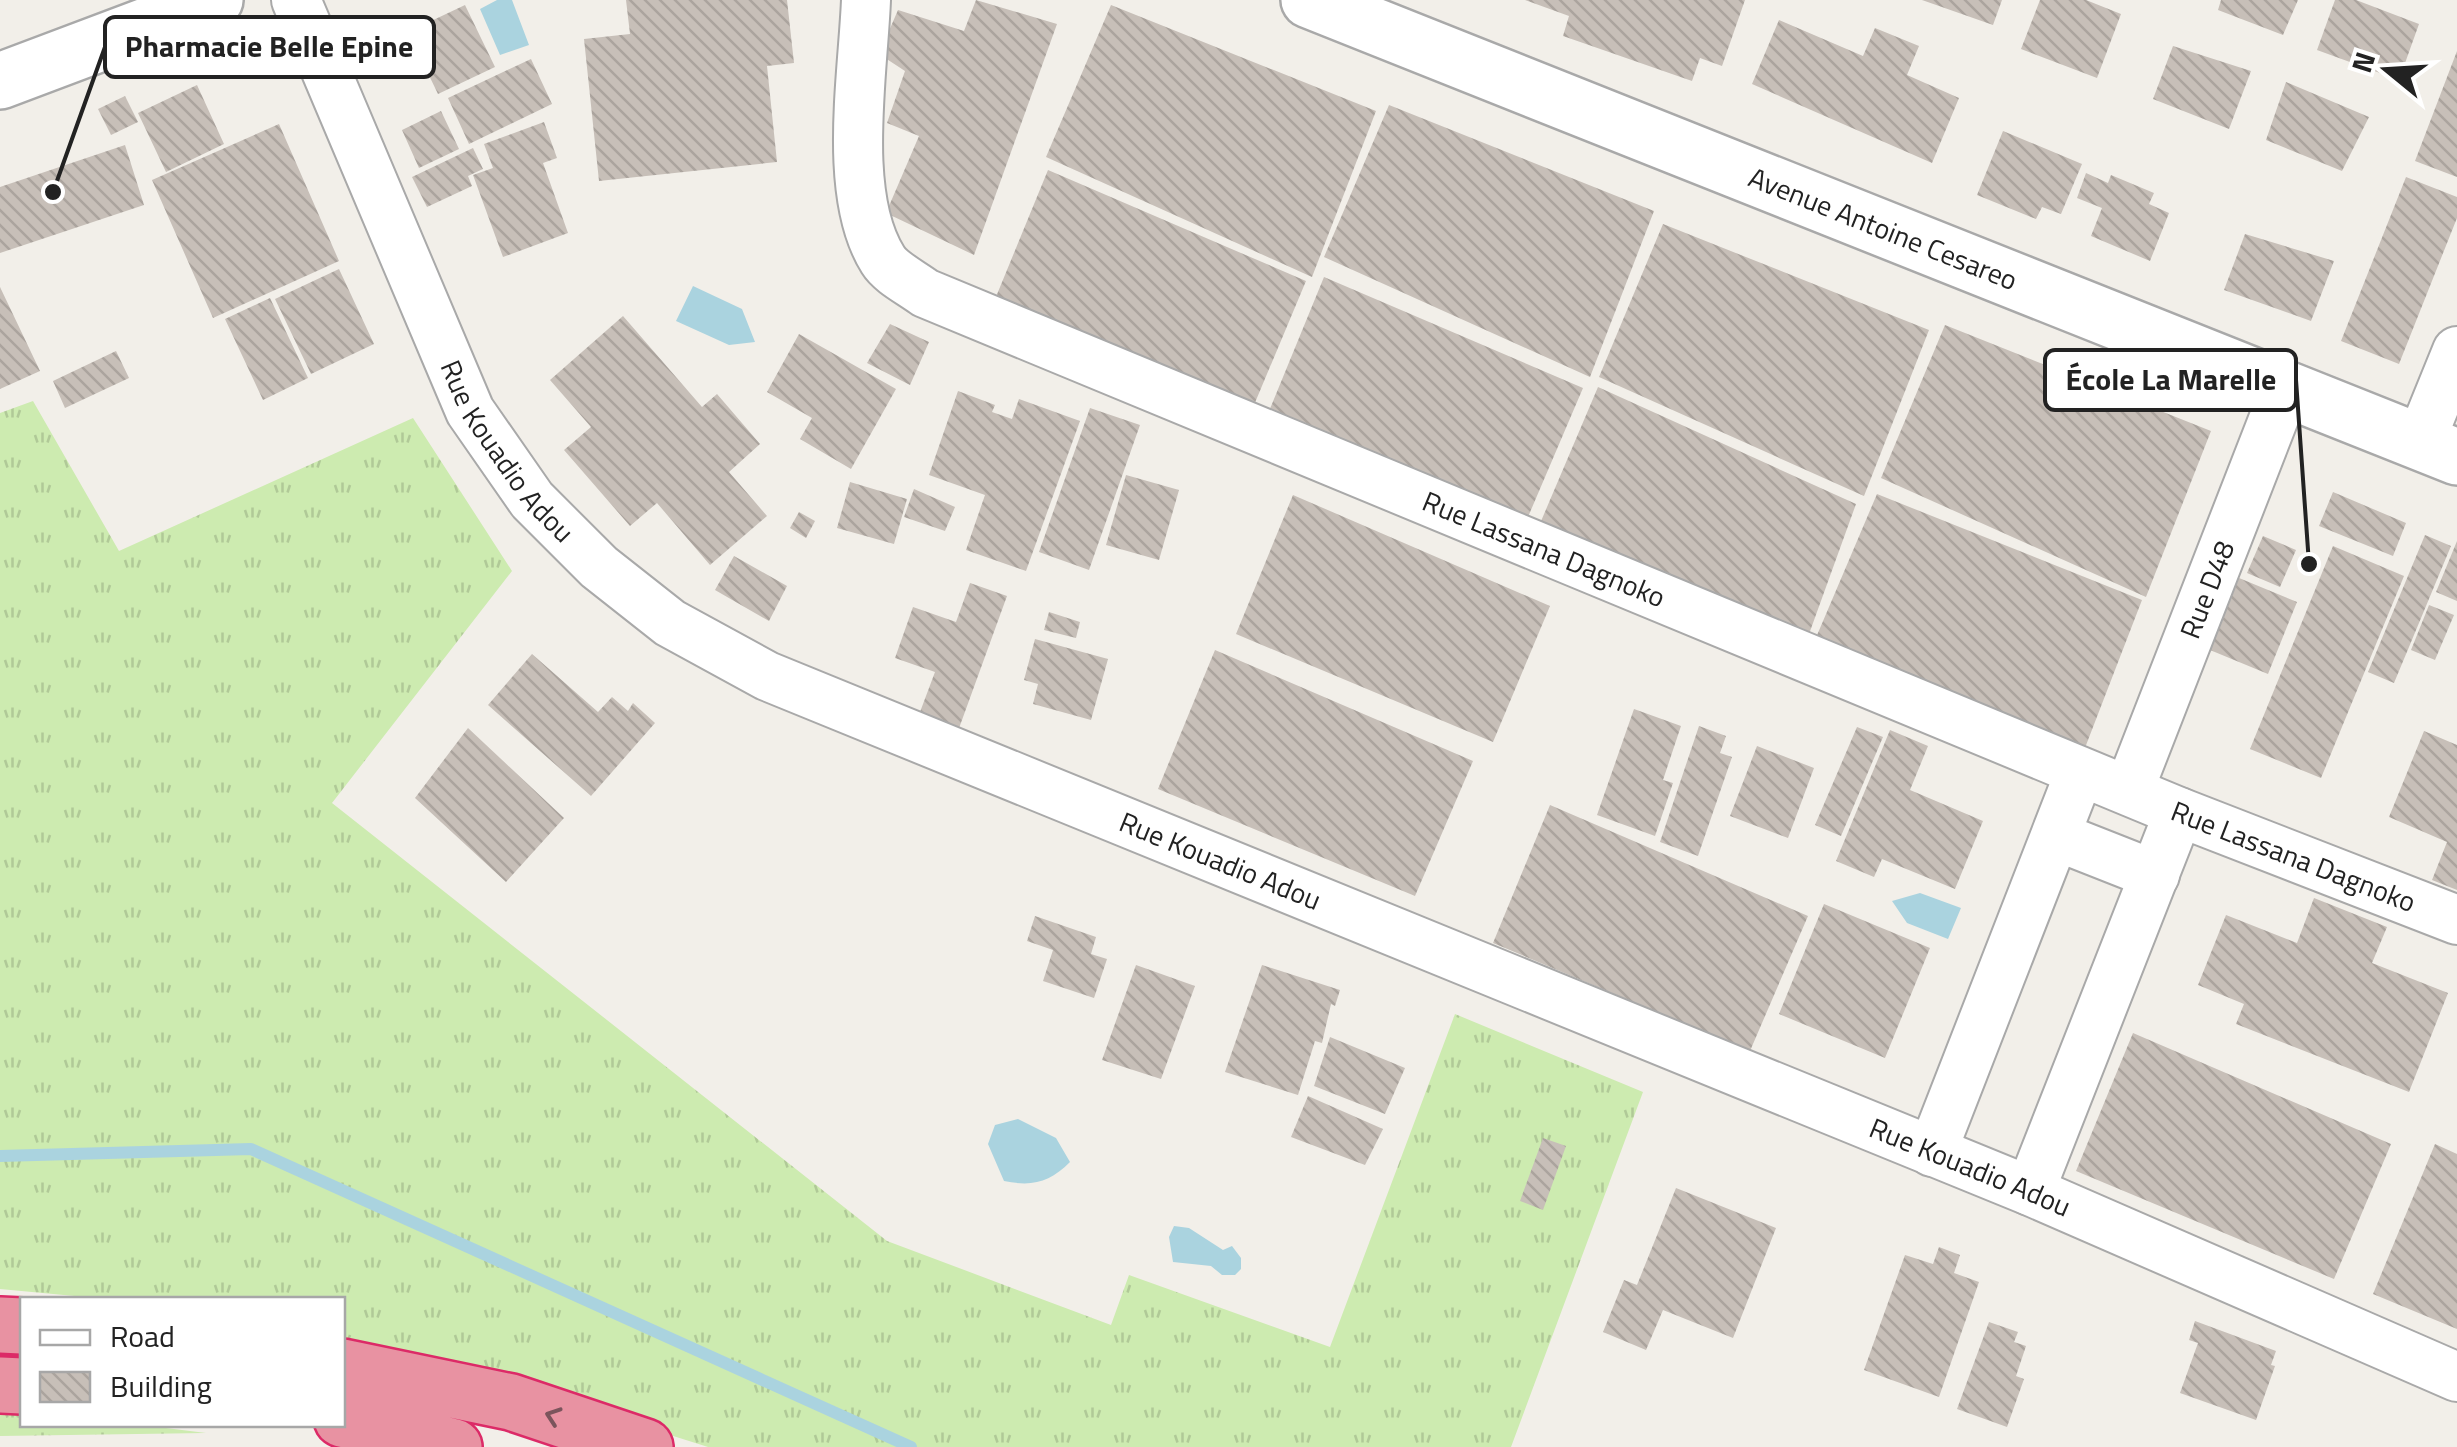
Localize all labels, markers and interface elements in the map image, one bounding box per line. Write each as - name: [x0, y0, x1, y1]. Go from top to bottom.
- callout: Pharmacie Belle Epine: [105, 17, 434, 77]
- north arrow: [2337, 20, 2437, 120]
- text: Pharmacie Belle Epine: [125, 23, 413, 69]
- text: N: [2339, 46, 2386, 78]
- street label: Avenue Antoine Cesareo: [1743, 155, 2024, 301]
- callout: École La Marelle: [2045, 350, 2296, 410]
- street label: Rue Kouadio Adou: [430, 353, 585, 552]
- text: École La Marelle: [2066, 356, 2276, 402]
- street label: Rue Lassana Dagnoko: [1416, 479, 1672, 618]
- street label: Rue D48: [2168, 534, 2245, 645]
- street label: Rue Lassana Dagnoko: [2165, 789, 2422, 923]
- street label: Rue Kouadio Adou: [1113, 800, 1328, 921]
- street label: Rue Kouadio Adou: [1863, 1106, 2078, 1227]
- legend: [20, 1297, 345, 1427]
- text: Road: [110, 1313, 175, 1359]
- text: Building: [110, 1363, 212, 1409]
- one-way arrow: [545, 1407, 562, 1427]

